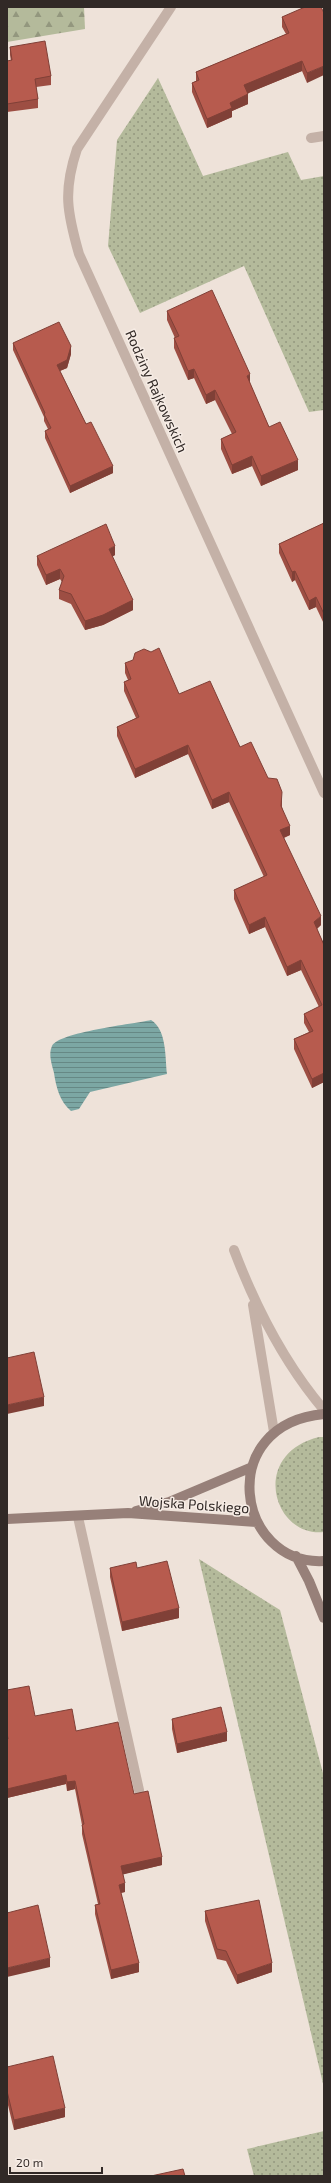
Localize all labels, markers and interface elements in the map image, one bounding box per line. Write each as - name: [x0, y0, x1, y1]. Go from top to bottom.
- street label: Rodziny Rajkowskich: [122, 327, 192, 455]
- street label: Wojska Polskiego: [138, 1492, 250, 1516]
- scale bar: [10, 2149, 102, 2175]
- text: 20 m: [16, 2155, 43, 2169]

